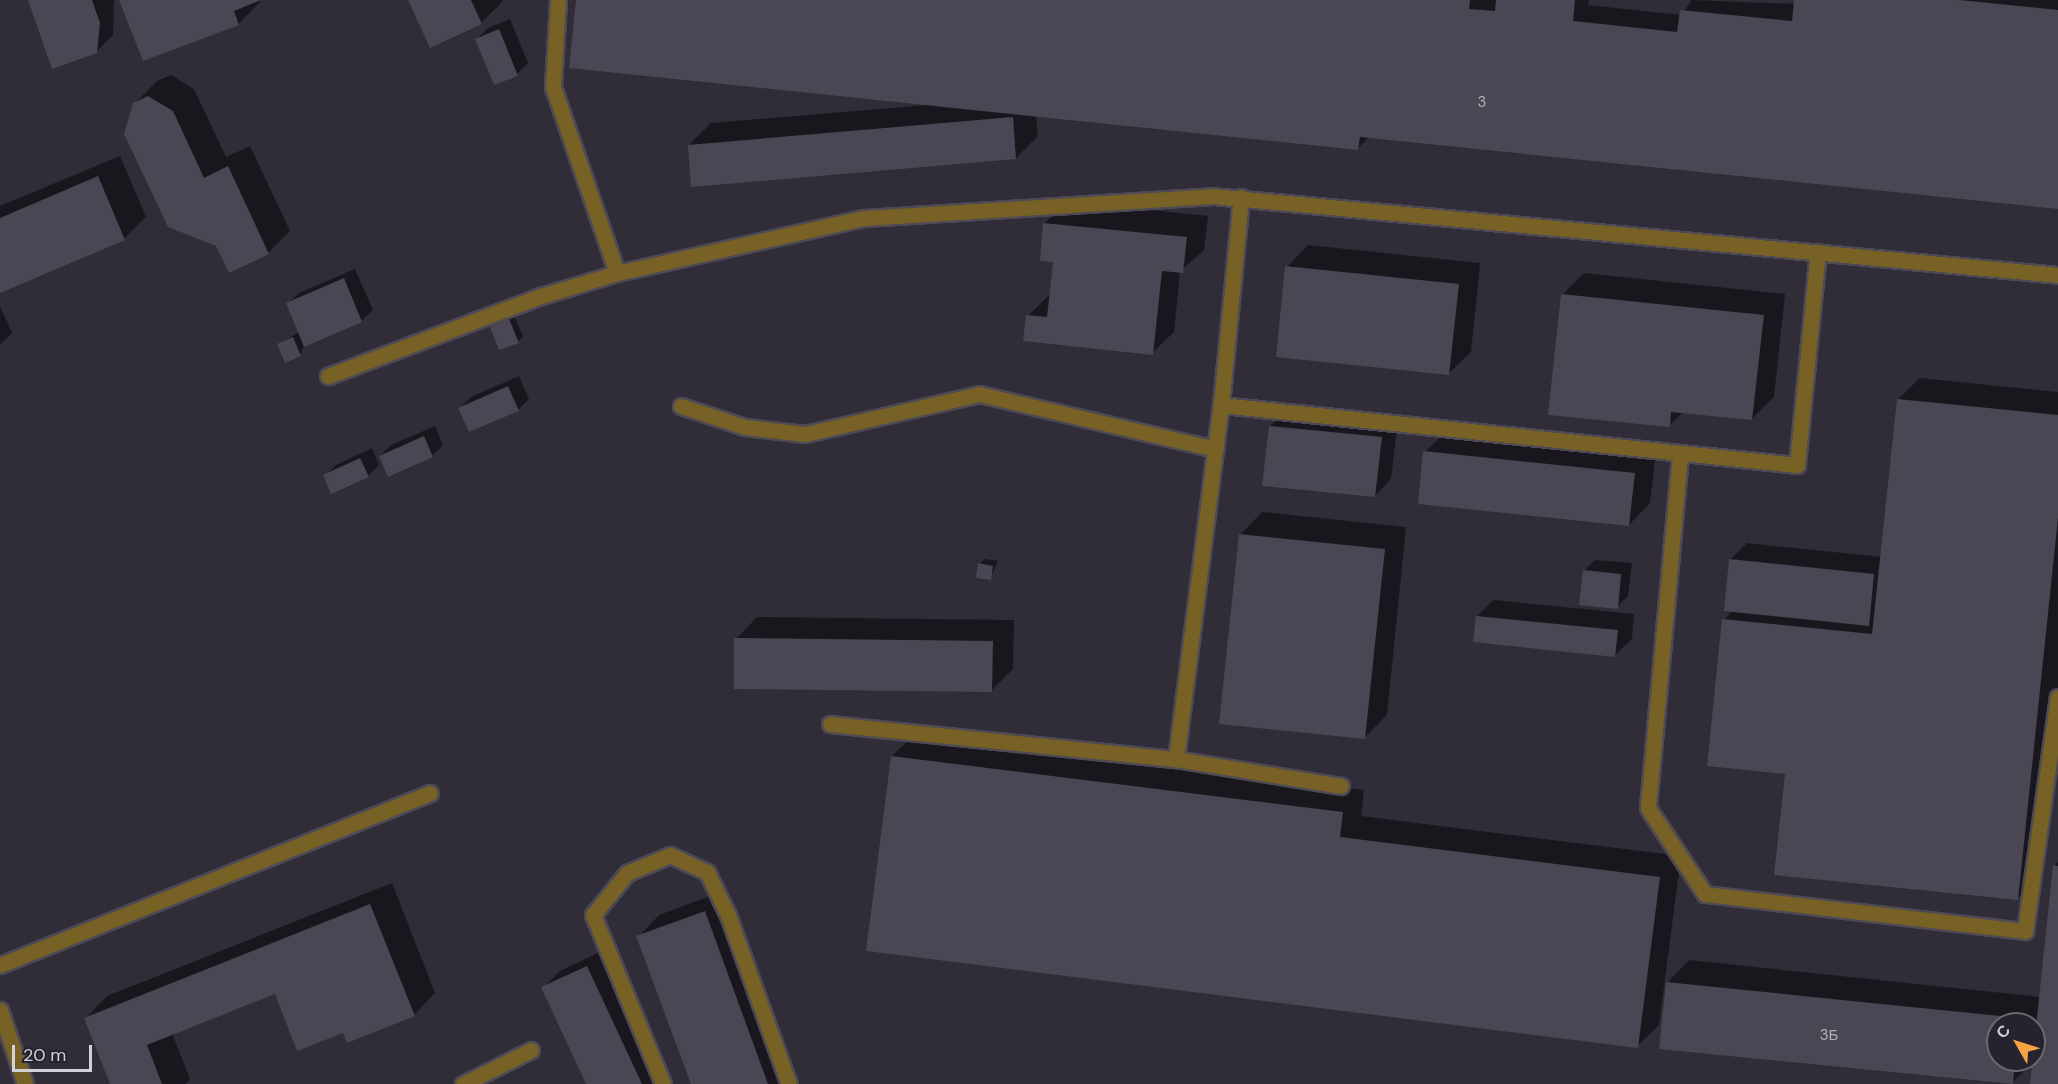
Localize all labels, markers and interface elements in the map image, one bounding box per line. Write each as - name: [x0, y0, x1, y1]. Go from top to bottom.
- house number: 3: [1478, 94, 1486, 112]
- north arrow: [1986, 1012, 2046, 1072]
- text: С: [1991, 1021, 2015, 1043]
- house number: 3Б: [1820, 1027, 1838, 1045]
- scale bar: [15, 1033, 94, 1071]
- text: 20 m: [23, 1043, 66, 1067]

